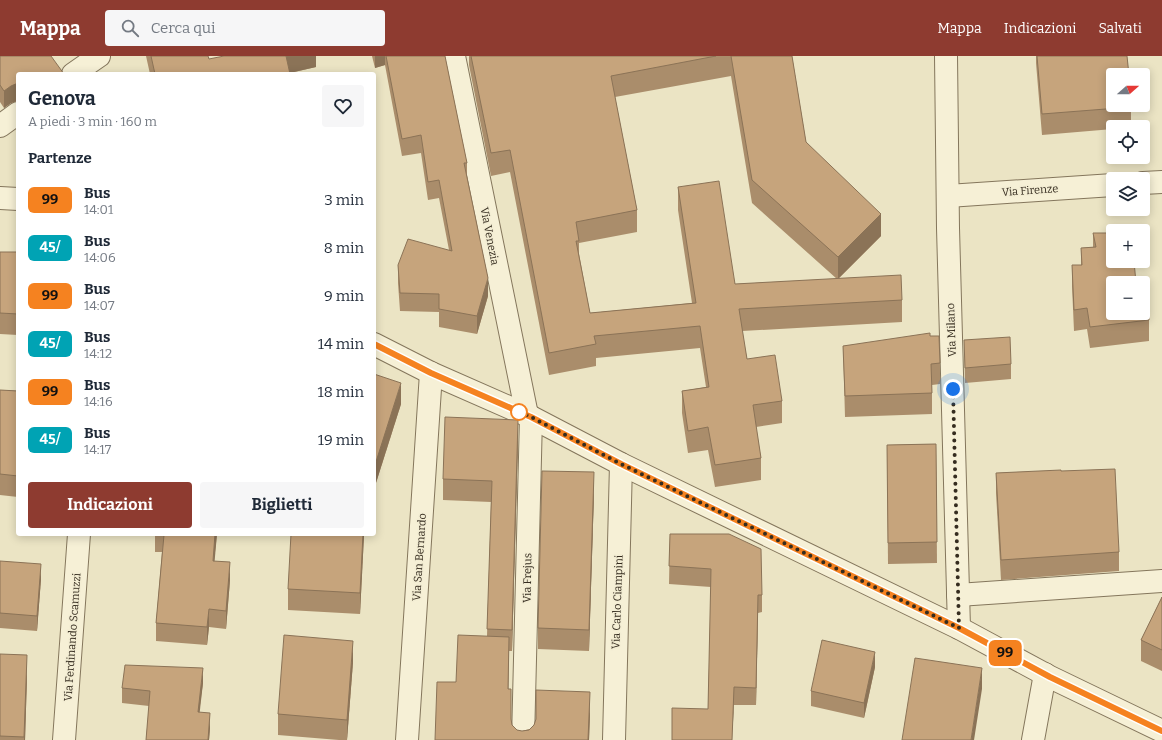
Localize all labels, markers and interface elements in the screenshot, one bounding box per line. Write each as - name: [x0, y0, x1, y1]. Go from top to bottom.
- search box: [105, 10, 385, 46]
- text: Mappa: [20, 17, 81, 40]
- icon: search: [119, 17, 141, 39]
- text: Cerca qui: [151, 19, 216, 37]
- text: Mappa: [937, 20, 982, 37]
- text: Indicazioni: [1004, 20, 1076, 37]
- text: Salvati: [1098, 20, 1142, 37]
- north arrow: [1106, 68, 1150, 112]
- map controls: [1106, 68, 1150, 320]
- button: heart: [322, 85, 364, 127]
- text: Genova: [28, 87, 96, 110]
- text: A piedi · 3 min · 160 m: [28, 114, 157, 129]
- button: locate: [1106, 120, 1150, 164]
- text: Partenze: [28, 149, 92, 167]
- button: layers: [1106, 172, 1150, 216]
- street label: Via Firenze: [1001, 182, 1059, 199]
- text: Bus: [84, 184, 110, 202]
- text: 99: [42, 191, 58, 208]
- text: 3 min: [324, 191, 364, 209]
- text: 14:01: [84, 202, 113, 217]
- street label: Via Venezia: [478, 206, 501, 266]
- button: +: [1106, 224, 1150, 268]
- text: Bus: [84, 232, 110, 250]
- text: 45/: [40, 239, 60, 256]
- text: 8 min: [324, 239, 364, 257]
- text: 14:06: [84, 250, 116, 265]
- button: −: [1106, 276, 1150, 320]
- text: Bus: [84, 280, 110, 298]
- text: 99: [42, 287, 58, 304]
- text: 9 min: [324, 287, 364, 305]
- text: 14:07: [84, 298, 114, 313]
- street label: Via Milano: [944, 303, 959, 357]
- text: Bus: [84, 328, 110, 346]
- text: 45/: [40, 335, 60, 352]
- text: 14 min: [318, 335, 364, 353]
- text: 14:12: [84, 346, 112, 361]
- text: Bus: [84, 376, 110, 394]
- your location: [943, 379, 963, 399]
- text: 99: [42, 383, 58, 400]
- text: 18 min: [318, 383, 364, 401]
- text: 14:16: [84, 394, 113, 409]
- unlabelled marker: [510, 403, 528, 421]
- text: Bus: [84, 424, 110, 442]
- text: 45/: [40, 431, 60, 448]
- text: 19 min: [318, 431, 364, 449]
- text: 14:17: [84, 442, 111, 457]
- button: Indicazioni: [28, 482, 192, 528]
- button: Biglietti: [200, 482, 364, 528]
- street label: Via San Bernardo: [410, 513, 429, 601]
- street label: Via Frejus: [521, 553, 534, 603]
- street label: Via Carlo Ciampini: [609, 554, 626, 649]
- street label: Via Ferdinando Scamuzzi: [62, 572, 84, 702]
- line badge: 99: [987, 640, 1023, 666]
- text: 99: [997, 644, 1013, 661]

